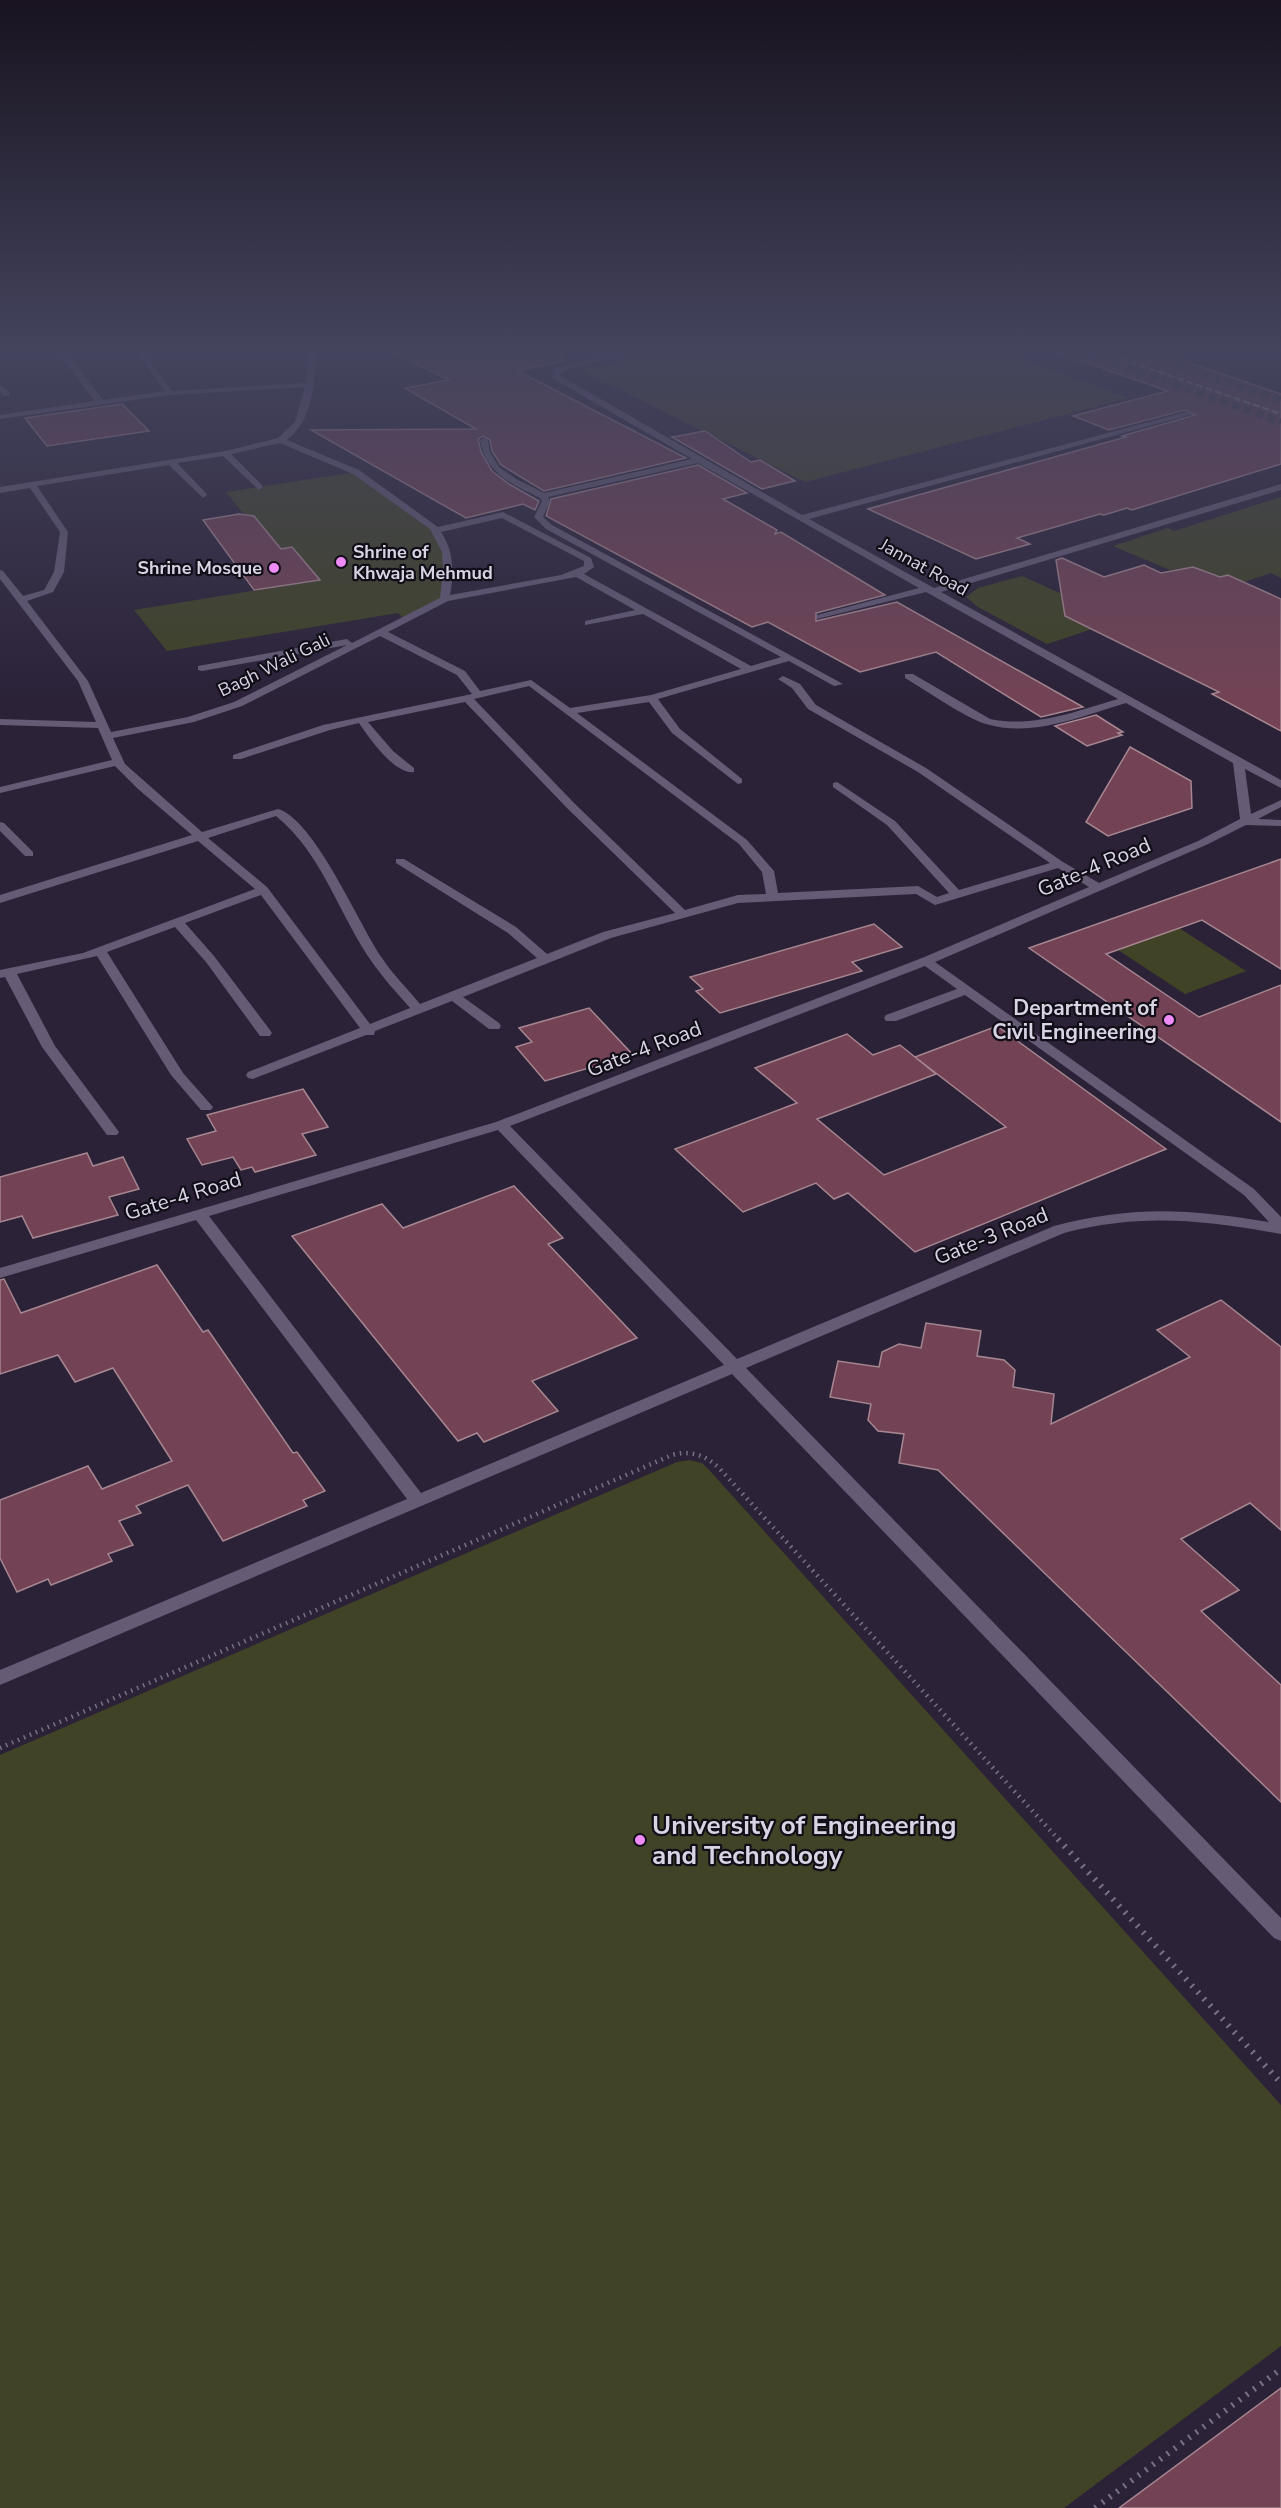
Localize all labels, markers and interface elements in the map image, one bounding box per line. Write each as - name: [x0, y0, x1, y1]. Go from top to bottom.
- street label: Jannat Road: [874, 532, 973, 601]
- place label: Shrine of Khwaja Mehmud: [353, 540, 493, 585]
- marker: Shrine of Khwaja Mehmud: [334, 555, 348, 569]
- place label: Shrine Mosque: [138, 556, 262, 580]
- marker: Shrine Mosque: [267, 561, 281, 575]
- street label: Bagh Wali Gali: [214, 628, 334, 702]
- street label: Gate-4 Road: [1033, 831, 1155, 903]
- place label: Department of Civil Engineering: [992, 994, 1157, 1046]
- marker: Department of Civil Engineering: [1162, 1013, 1176, 1027]
- street label: Gate-4 Road: [583, 1014, 705, 1084]
- street label: Gate-4 Road: [121, 1165, 245, 1227]
- street label: Gate-3 Road: [930, 1200, 1052, 1272]
- place label: University of Engineering and Technology: [652, 1808, 956, 1873]
- marker: University of Engineering and Technology: [633, 1833, 647, 1847]

